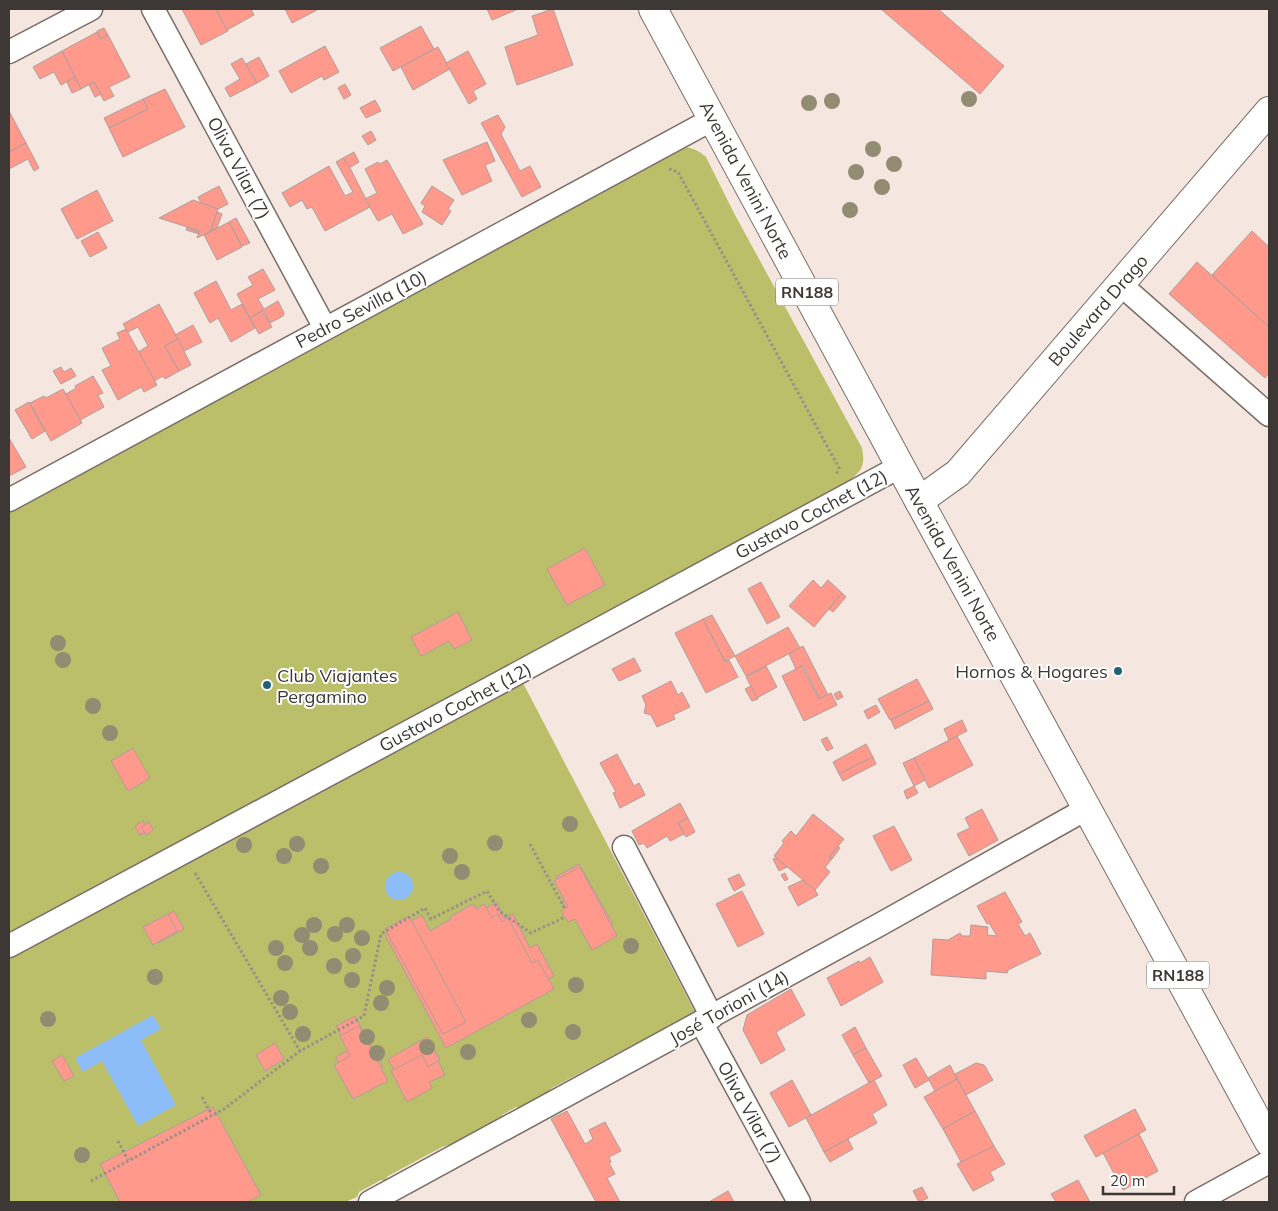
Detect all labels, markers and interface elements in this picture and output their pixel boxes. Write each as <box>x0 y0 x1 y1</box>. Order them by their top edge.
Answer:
street label: Avenida Venini Norte <box>695 97 797 263</box>
street label: Oliva Vilar (7) <box>202 113 276 223</box>
street label: Boulevard Drago <box>1043 249 1153 371</box>
street label: Pedro Sevilla (10) <box>292 265 430 353</box>
road number: RN188 <box>776 278 838 306</box>
street label: Gustavo Cochet (12) <box>731 464 891 564</box>
street label: Avenida Venini Norte <box>900 481 1006 645</box>
street label: Gustavo Cochet (12) <box>375 657 535 757</box>
place label: Hornos & Hogares <box>955 660 1108 683</box>
place label: Club Viajantes Pergamino <box>277 664 398 708</box>
marker: Hornos & Hogares <box>1112 665 1124 677</box>
marker: Club Viajantes Pergamino <box>261 679 273 691</box>
road number: RN188 <box>1147 962 1209 988</box>
street label: José Torioni (14) <box>665 965 793 1049</box>
street label: Oliva Vilar (7) <box>713 1057 787 1167</box>
scale bar <box>1103 1164 1174 1196</box>
text: 20 m <box>1110 1171 1145 1190</box>

